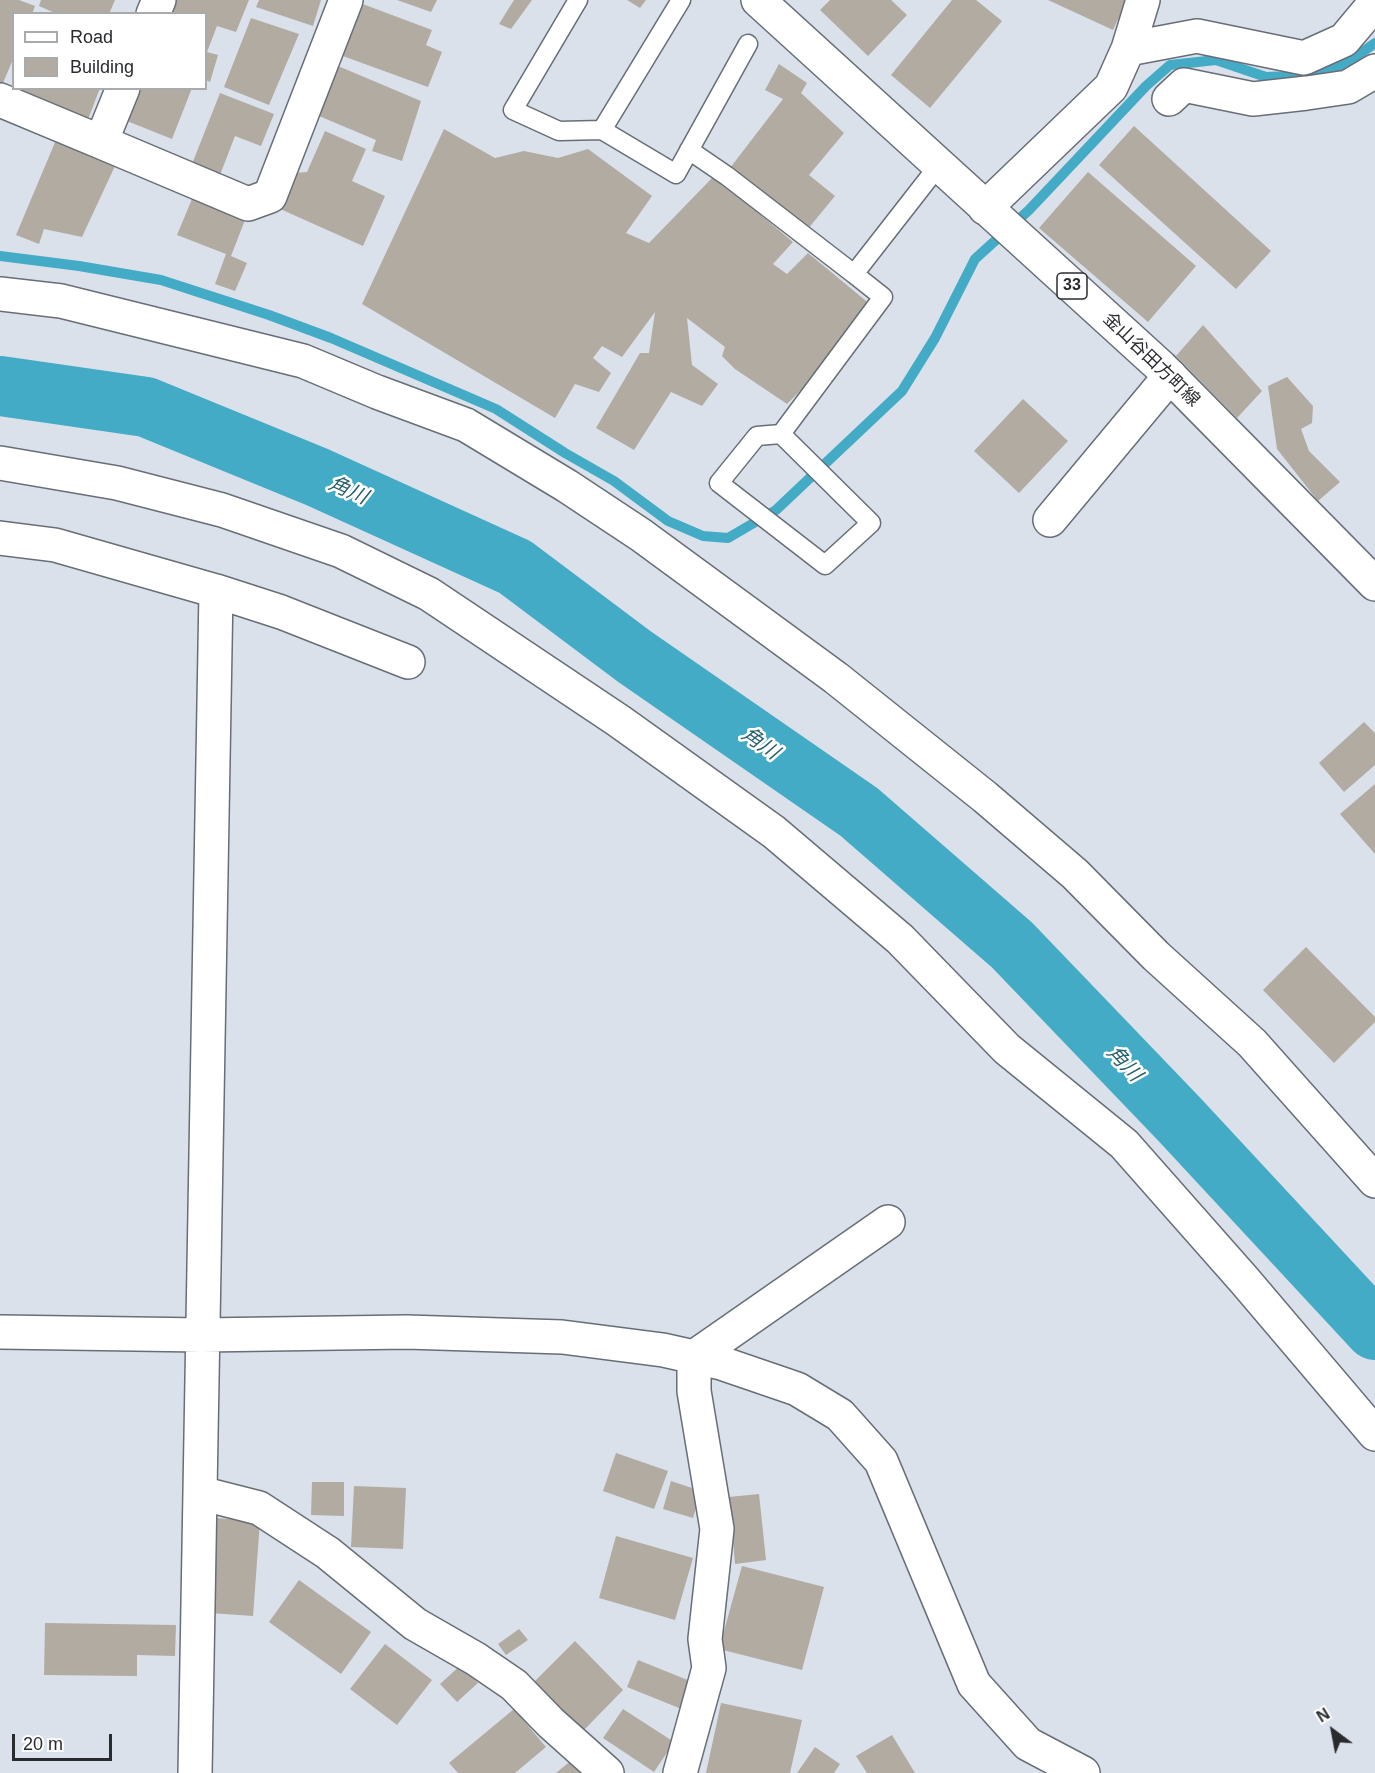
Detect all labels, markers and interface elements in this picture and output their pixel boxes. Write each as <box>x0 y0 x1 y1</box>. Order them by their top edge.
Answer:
legend <box>12 12 207 90</box>
text: Road <box>70 27 113 47</box>
text: Building <box>70 57 134 77</box>
road number: 33 <box>1057 273 1087 299</box>
street label: 金山谷田方町線 <box>1098 308 1204 412</box>
water label: 角川 <box>325 472 371 510</box>
water label: 角川 <box>737 723 783 765</box>
water label: 角川 <box>1102 1041 1146 1087</box>
north arrow <box>1303 1701 1363 1761</box>
text: N <box>1314 1705 1333 1726</box>
scale bar <box>15 1722 116 1760</box>
text: 20 m <box>23 1734 63 1754</box>

